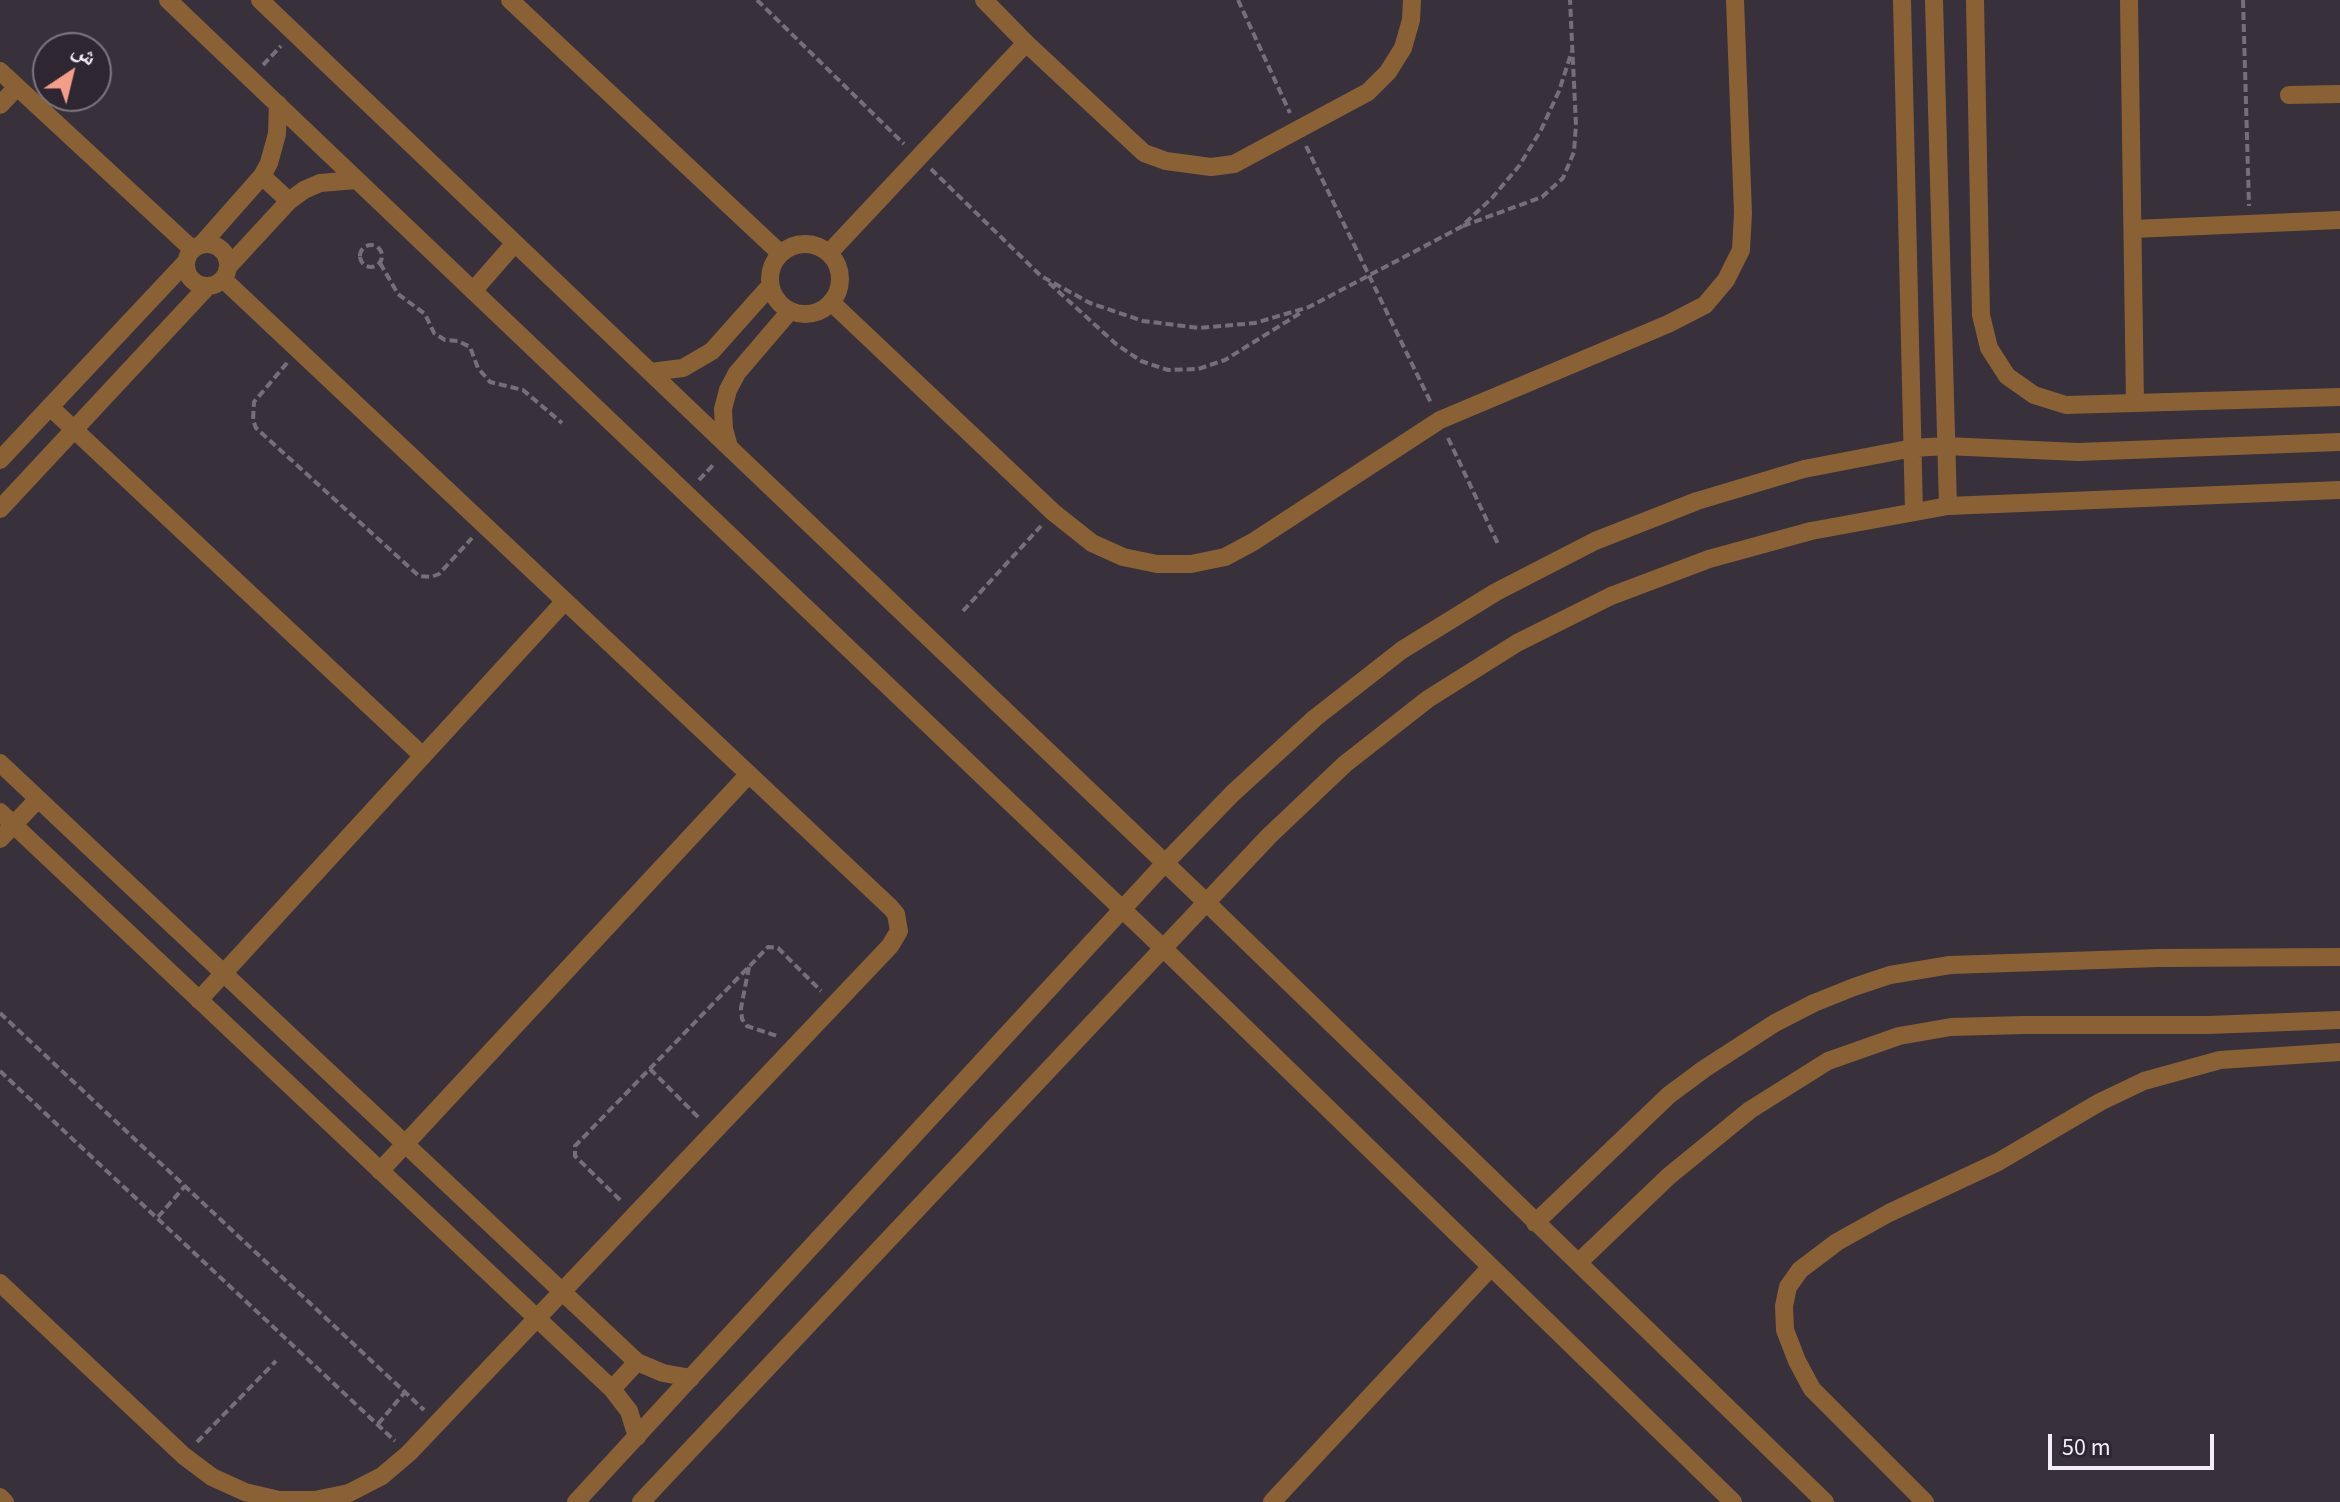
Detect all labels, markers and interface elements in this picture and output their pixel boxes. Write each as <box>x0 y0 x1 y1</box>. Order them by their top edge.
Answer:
north arrow <box>32 32 112 112</box>
text: ش <box>66 34 103 74</box>
scale bar <box>2052 1418 2218 1468</box>
text: 50 m <box>2062 1430 2111 1465</box>

